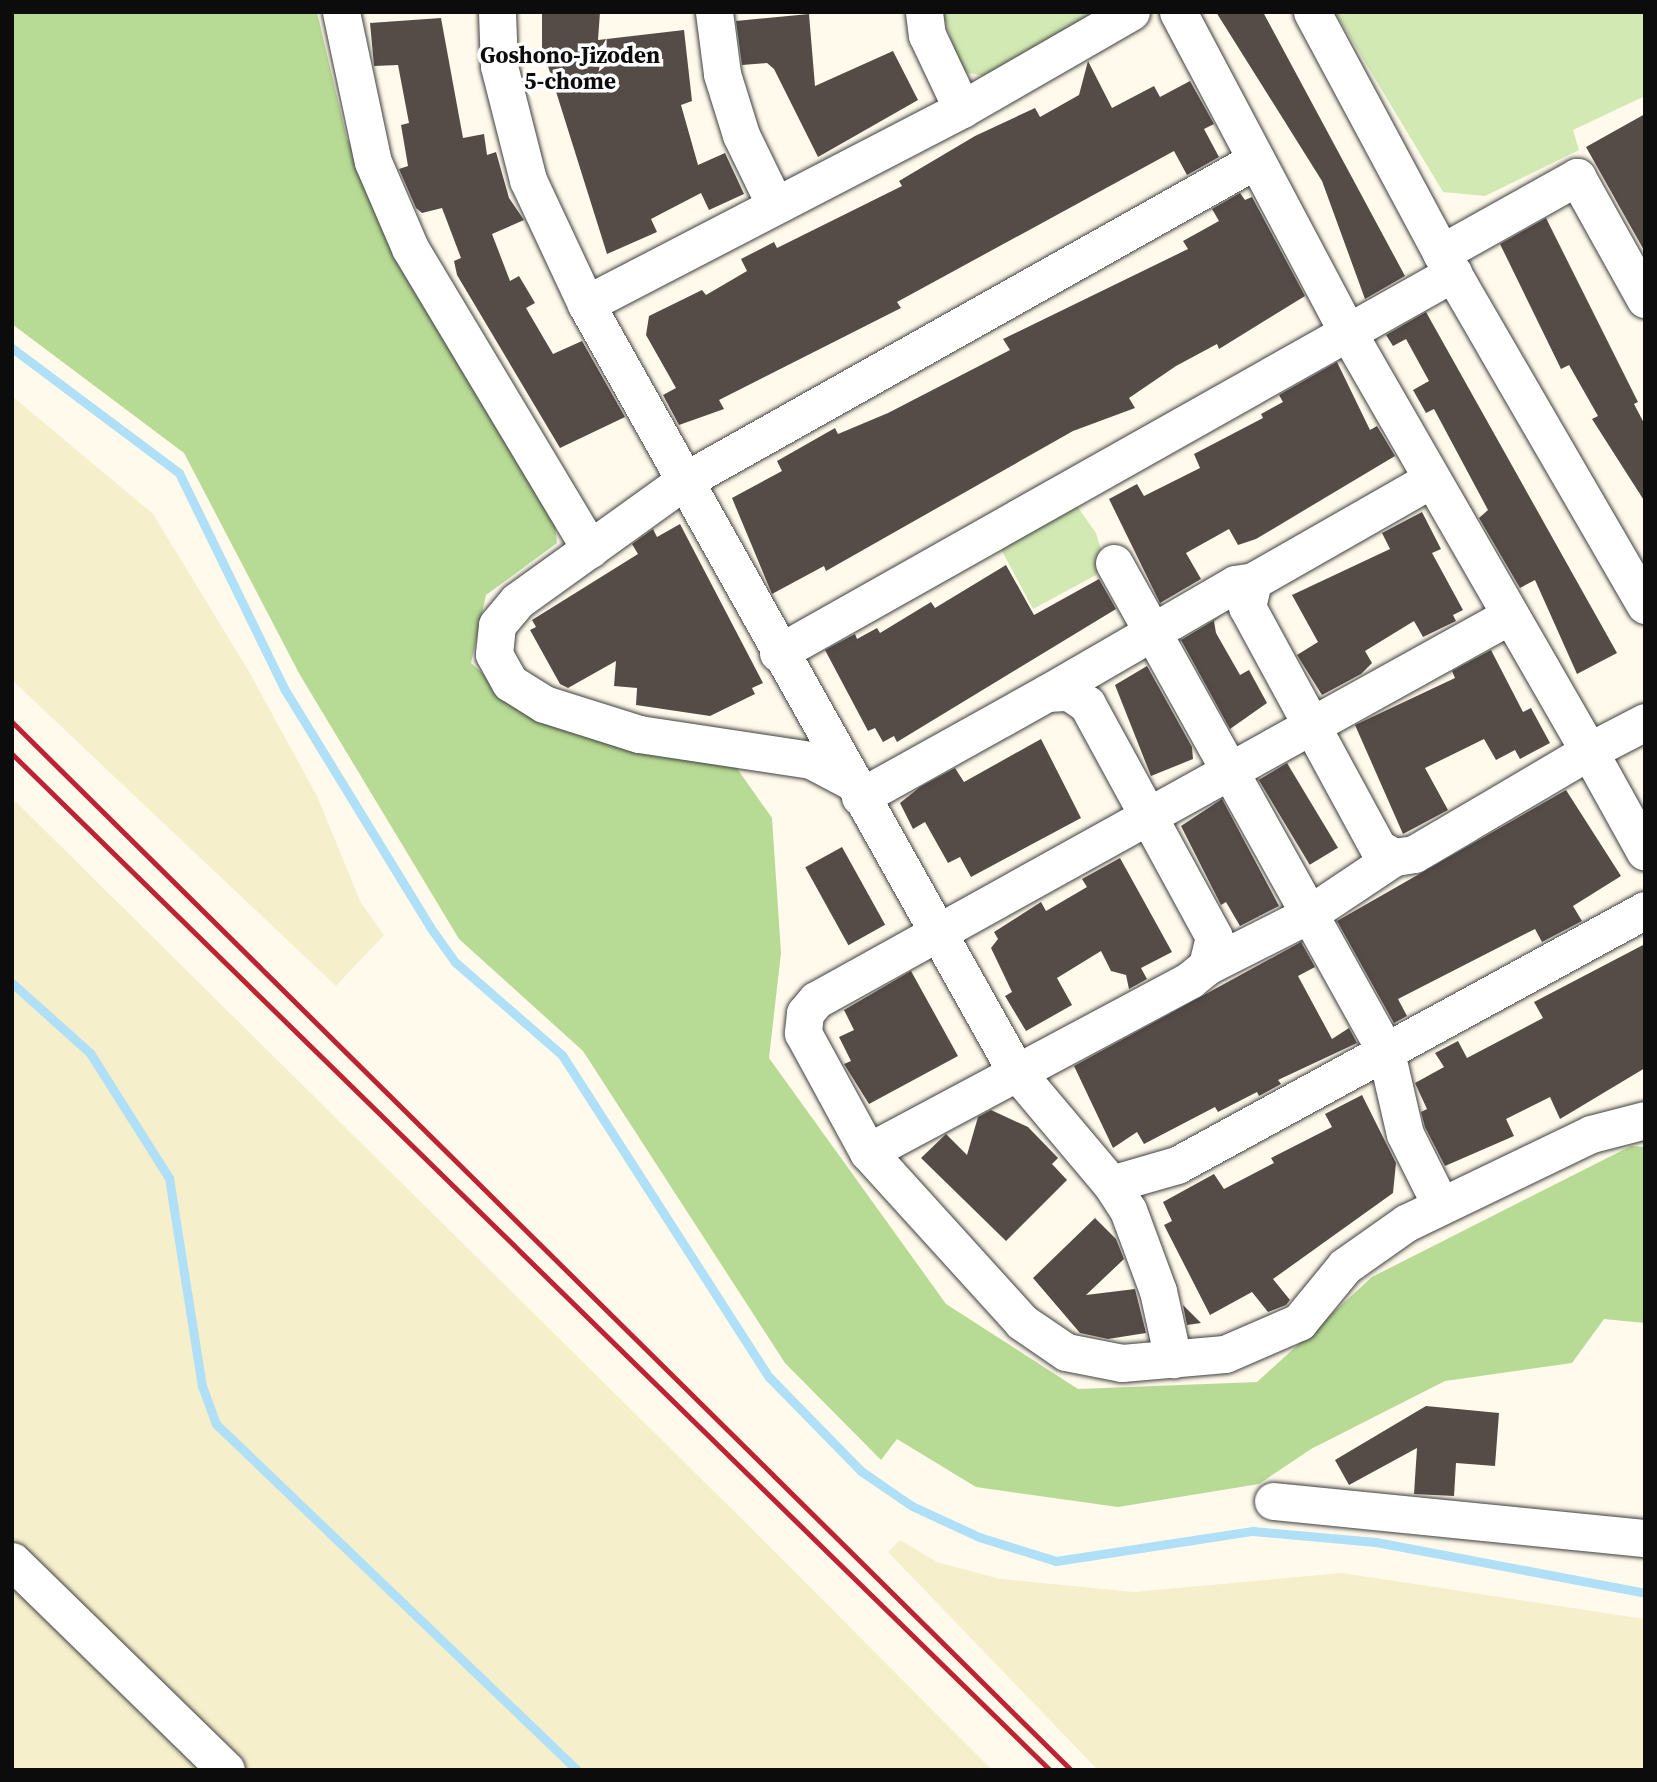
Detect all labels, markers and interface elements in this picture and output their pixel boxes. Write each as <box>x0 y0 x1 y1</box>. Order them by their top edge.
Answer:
district label: Goshono-Jizoden 5-chome <box>480 41 660 95</box>

